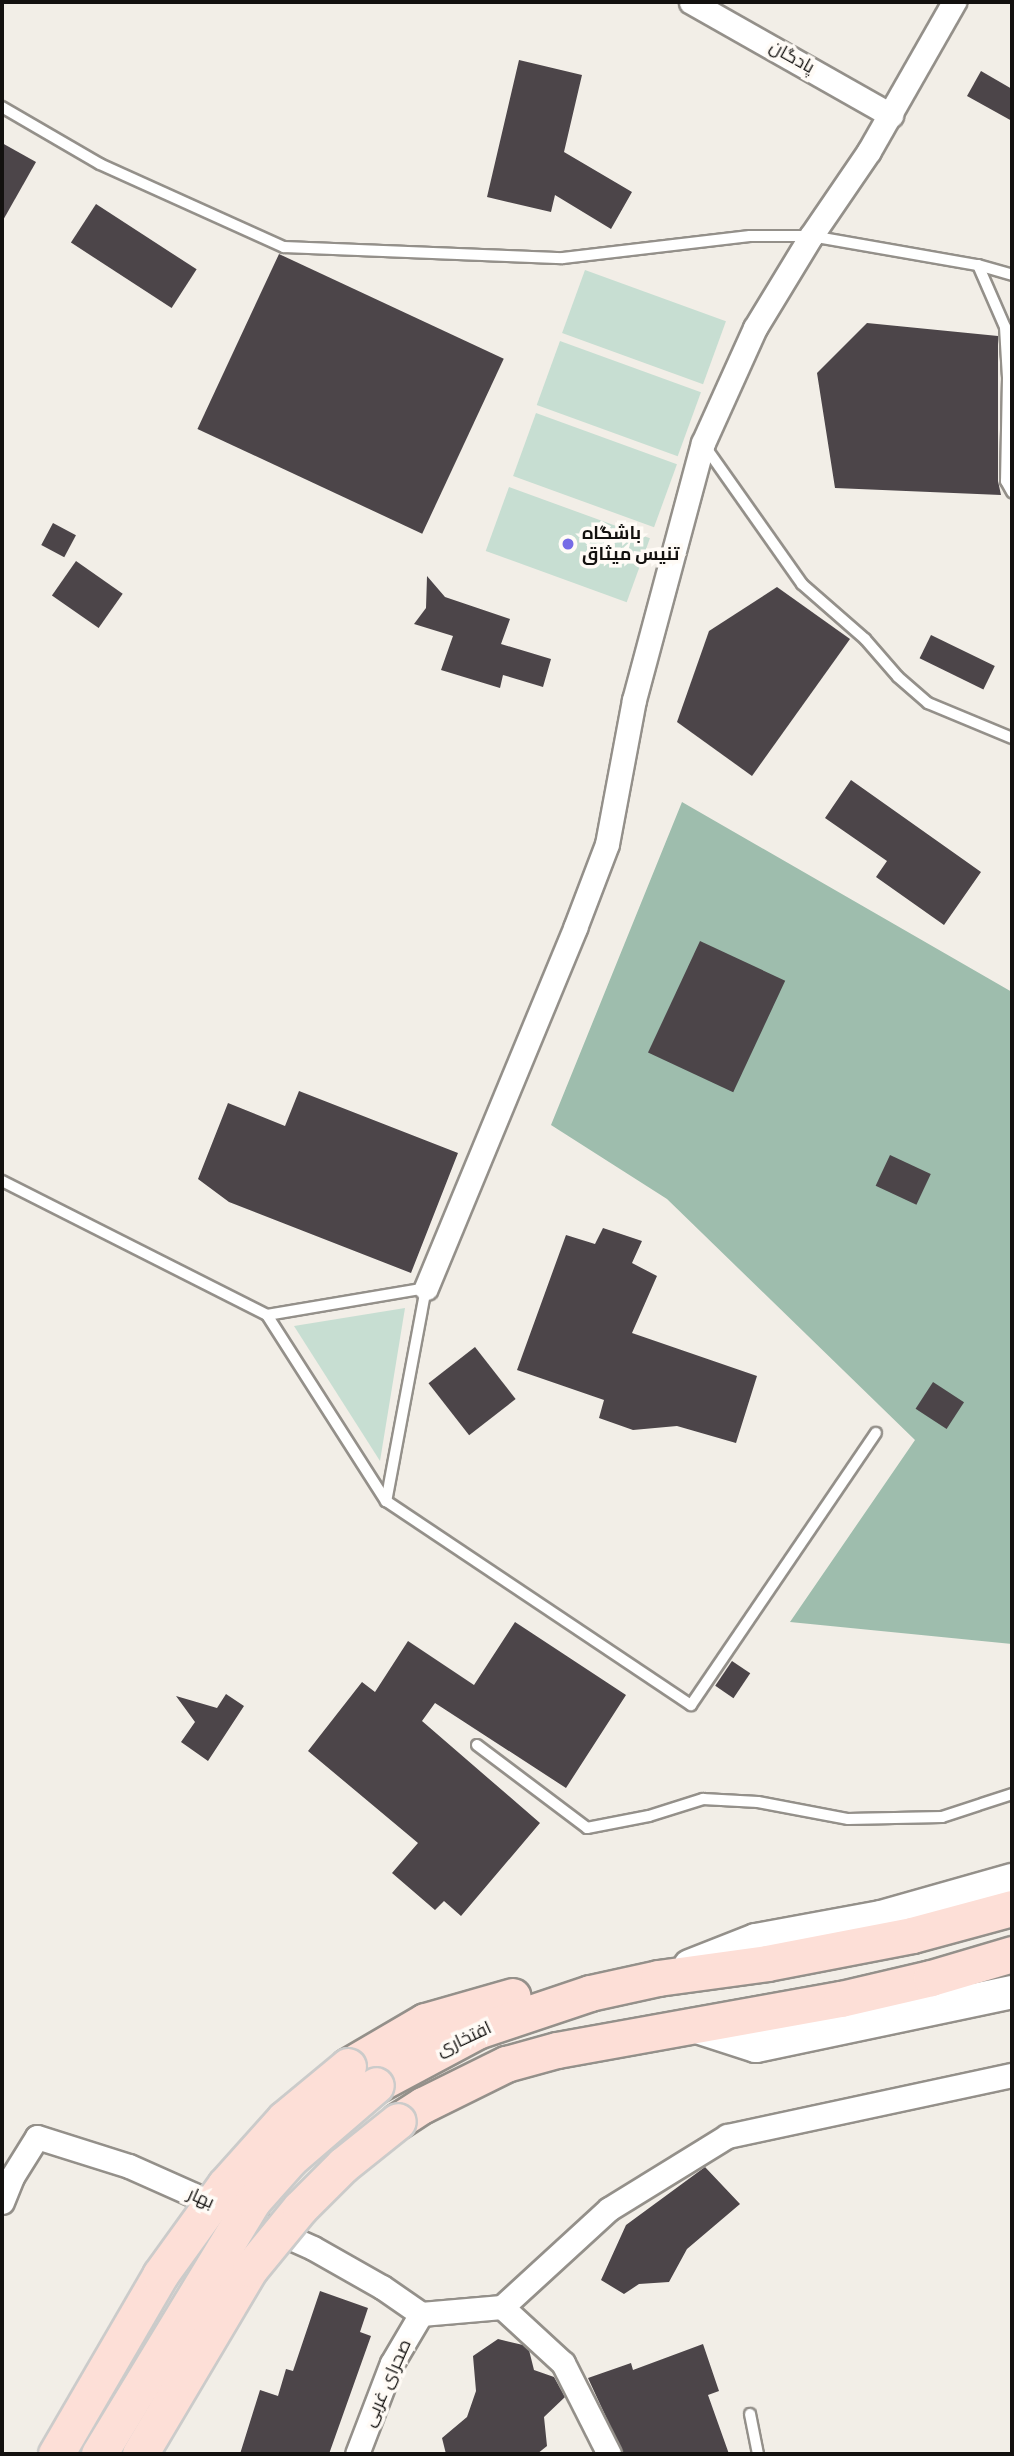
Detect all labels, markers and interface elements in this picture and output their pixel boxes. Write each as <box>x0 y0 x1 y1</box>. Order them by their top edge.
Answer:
street label: پادگان <box>766 36 818 78</box>
place label: باشگاه تنيس ميثاق <box>582 523 679 566</box>
marker: باشگاه تنيس ميثاق <box>560 536 576 552</box>
street label: افتخاری <box>433 2017 495 2061</box>
street label: بهار <box>184 2183 218 2213</box>
street label: صحرای غربی <box>358 2336 416 2430</box>

